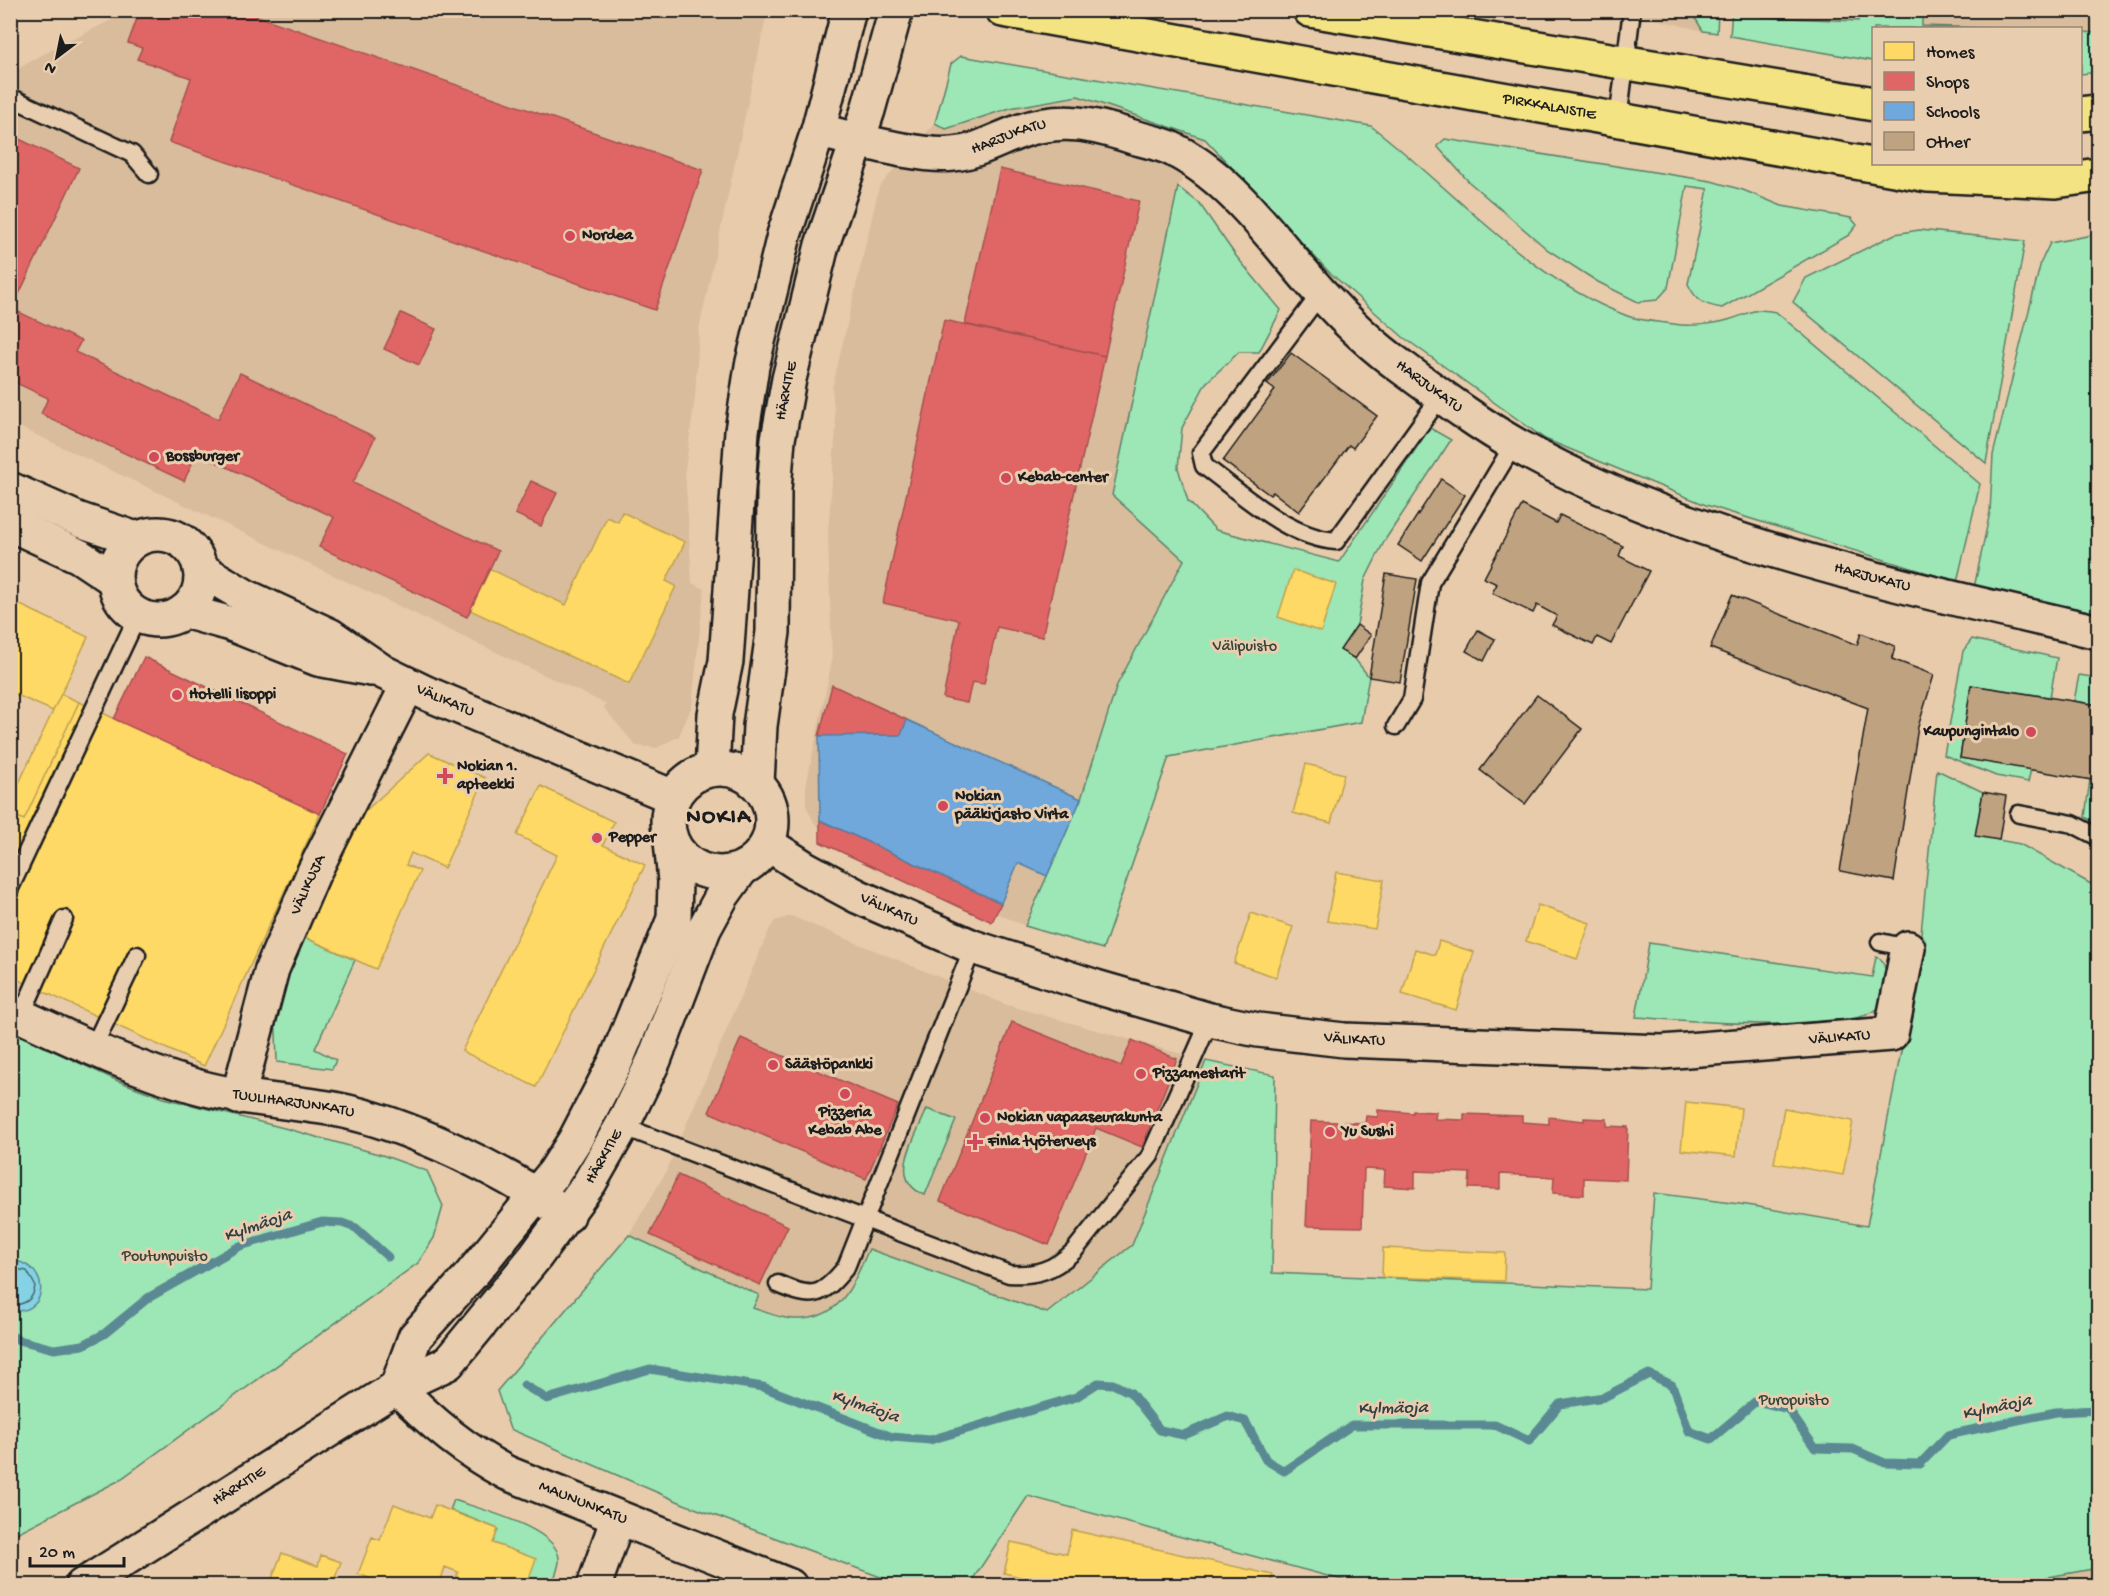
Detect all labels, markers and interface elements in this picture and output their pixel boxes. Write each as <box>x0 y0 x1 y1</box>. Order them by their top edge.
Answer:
north arrow <box>27 27 87 87</box>
legend <box>1872 27 2082 165</box>
text: Homes <box>1926 43 1976 64</box>
text: N <box>41 56 60 78</box>
text: Shops <box>1926 73 1970 94</box>
street label: PIRKKALAISTIE <box>1500 90 1599 125</box>
text: Schools <box>1926 103 1981 124</box>
street label: HARJUKATU <box>969 115 1048 159</box>
text: Other <box>1926 133 1971 154</box>
place label: Nordea <box>582 227 634 246</box>
marker: Nordea <box>563 229 577 243</box>
street label: HARJUKATU <box>1392 356 1466 418</box>
street label: HÄRKITIE <box>772 359 803 422</box>
place label: Bossburger <box>165 448 241 467</box>
marker: Bossburger <box>147 450 161 464</box>
place label: Kebab-center <box>1017 469 1110 488</box>
marker: Kebab-center <box>999 471 1013 485</box>
street label: HARJUKATU <box>1832 559 1913 597</box>
park label: Välipuisto <box>1212 638 1277 657</box>
street label: VÄLIKATU <box>412 680 477 722</box>
place label: Hotelli Iisoppi <box>189 686 277 705</box>
marker: Hotelli Iisoppi <box>170 688 184 702</box>
place label: Kaupungintalo <box>1922 723 2020 742</box>
marker: Kaupungintalo <box>2024 725 2038 739</box>
place label: Nokian 1. apteekki <box>456 758 518 795</box>
marker: Nokian 1. apteekki <box>438 769 452 783</box>
place label: Nokian pääkirjasto Virta <box>954 788 1070 825</box>
marker: Nokian pääkirjasto Virta <box>936 799 950 813</box>
district label: NOKIA <box>686 805 752 831</box>
place label: Pepper <box>608 829 658 848</box>
marker: Pepper <box>590 831 604 845</box>
street label: VÄLIKUJA <box>286 850 331 919</box>
street label: VÄLIKATU <box>856 889 921 931</box>
street label: VÄLIKATU <box>1807 1026 1871 1050</box>
street label: VÄLIKATU <box>1322 1028 1386 1051</box>
place label: Säästöpankki <box>785 1056 874 1075</box>
marker: Säästöpankki <box>766 1058 780 1072</box>
place label: Pizzamestarit <box>1152 1065 1246 1084</box>
marker: Pizzamestarit <box>1134 1067 1148 1081</box>
street label: TUULIHARJUNKATU <box>230 1085 356 1123</box>
marker: Pizzeria Kebab Abe <box>838 1087 852 1101</box>
place label: Pizzeria Kebab Abe <box>808 1104 882 1141</box>
place label: Nokian vapaaseurakunta <box>997 1109 1163 1128</box>
marker: Nokian vapaaseurakunta <box>978 1111 992 1125</box>
place label: Yu Sushi <box>1340 1123 1394 1142</box>
street label: HÄRKITIE <box>581 1125 628 1187</box>
marker: Yu Sushi <box>1323 1125 1337 1139</box>
marker: Finla työterveys <box>966 1133 984 1151</box>
place label: Finla työterveys <box>987 1133 1097 1152</box>
water label: Kylmäoja <box>221 1204 295 1247</box>
park label: Poutunpuisto <box>121 1248 208 1267</box>
water label: Kylmäoja <box>828 1386 902 1429</box>
water label: Kylmäoja <box>1961 1390 2034 1426</box>
park label: Puropuisto <box>1758 1392 1829 1411</box>
water label: Kylmäoja <box>1358 1398 1429 1420</box>
street label: HÄRKITIE <box>209 1462 270 1511</box>
street label: MAUNUNKATU <box>536 1477 630 1529</box>
scale bar <box>30 1530 124 1568</box>
text: 20 m <box>39 1543 75 1564</box>

